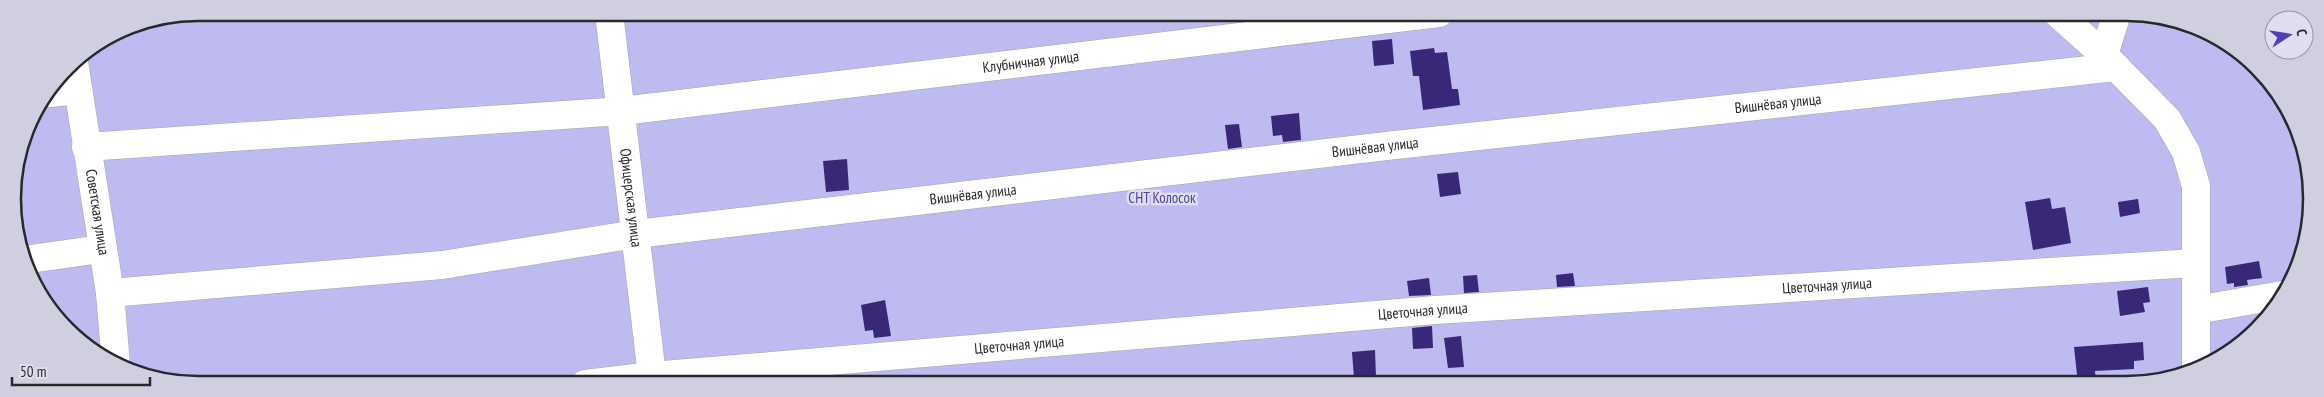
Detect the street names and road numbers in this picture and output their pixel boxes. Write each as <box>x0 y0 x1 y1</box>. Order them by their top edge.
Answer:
street label: Клубничная улица <box>982 46 1080 77</box>
street label: Вишнёвая улица <box>1734 89 1822 117</box>
street label: Вишнёвая улица <box>1331 133 1420 161</box>
street label: Офицерская улица <box>616 147 647 248</box>
street label: Советская улица <box>82 168 114 256</box>
street label: Вишнёвая улица <box>929 179 1017 208</box>
street label: Цветочная улица <box>1782 273 1872 297</box>
street label: Цветочная улица <box>1377 298 1468 324</box>
street label: Цветочная улица <box>974 331 1065 358</box>

